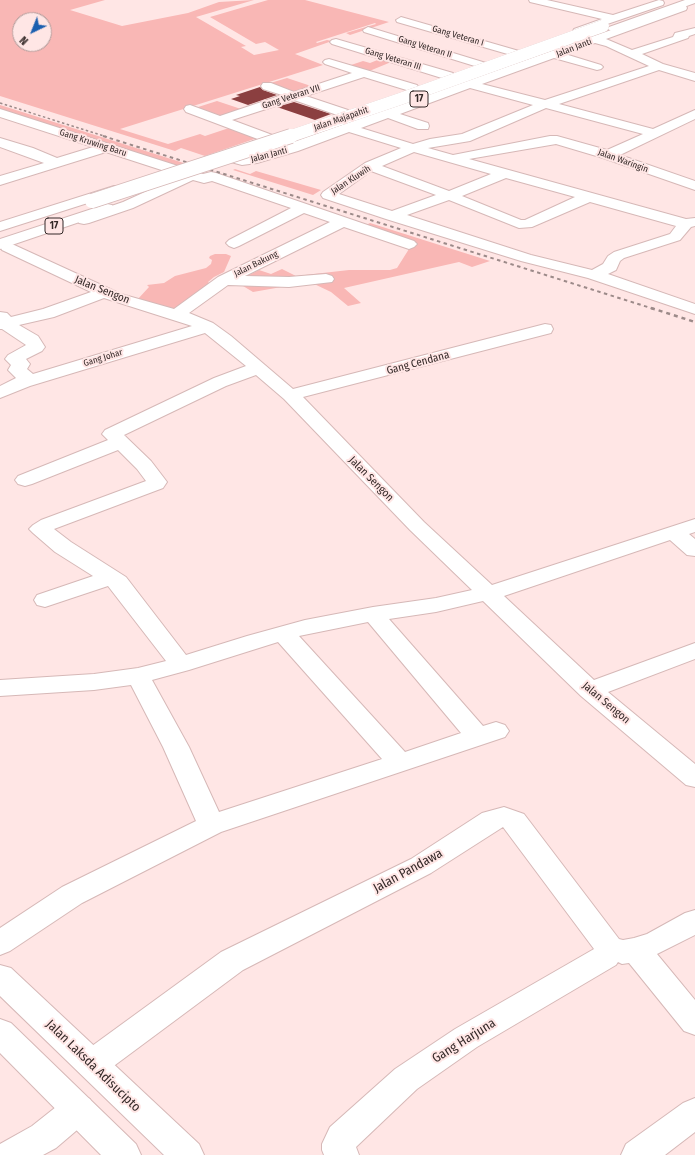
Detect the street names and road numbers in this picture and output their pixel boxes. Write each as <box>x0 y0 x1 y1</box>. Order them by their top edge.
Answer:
street label: Gang Veteran I <box>431 23 485 49</box>
street label: Gang Veteran II <box>397 34 453 60</box>
street label: Jalan Janti <box>555 36 593 60</box>
street label: Gang Veteran III <box>364 45 422 73</box>
street label: Gang Veteran VII <box>261 83 321 111</box>
road number: 17 <box>410 91 428 107</box>
street label: Jalan Majapahit <box>312 105 370 133</box>
street label: Gang Kruwing Baru <box>58 127 128 159</box>
street label: Jalan Janti <box>250 145 288 165</box>
street label: Jalan Waringin <box>596 147 650 175</box>
street label: Jalan Kluwih <box>329 163 373 197</box>
road number: 17 <box>45 218 63 234</box>
street label: Jalan Bakung <box>232 249 280 279</box>
street label: Jalan Sengon <box>73 273 131 307</box>
street label: Gang Johar <box>82 347 124 369</box>
street label: Gang Cendana <box>385 348 451 378</box>
street label: Jalan Sengon <box>346 454 396 504</box>
street label: Jalan Sengon <box>579 679 633 727</box>
street label: Jalan Pandawa <box>371 846 445 896</box>
street label: Gang Harjuna <box>429 1015 499 1067</box>
street label: Jalan Laksda Adisucipto <box>42 1017 144 1115</box>

